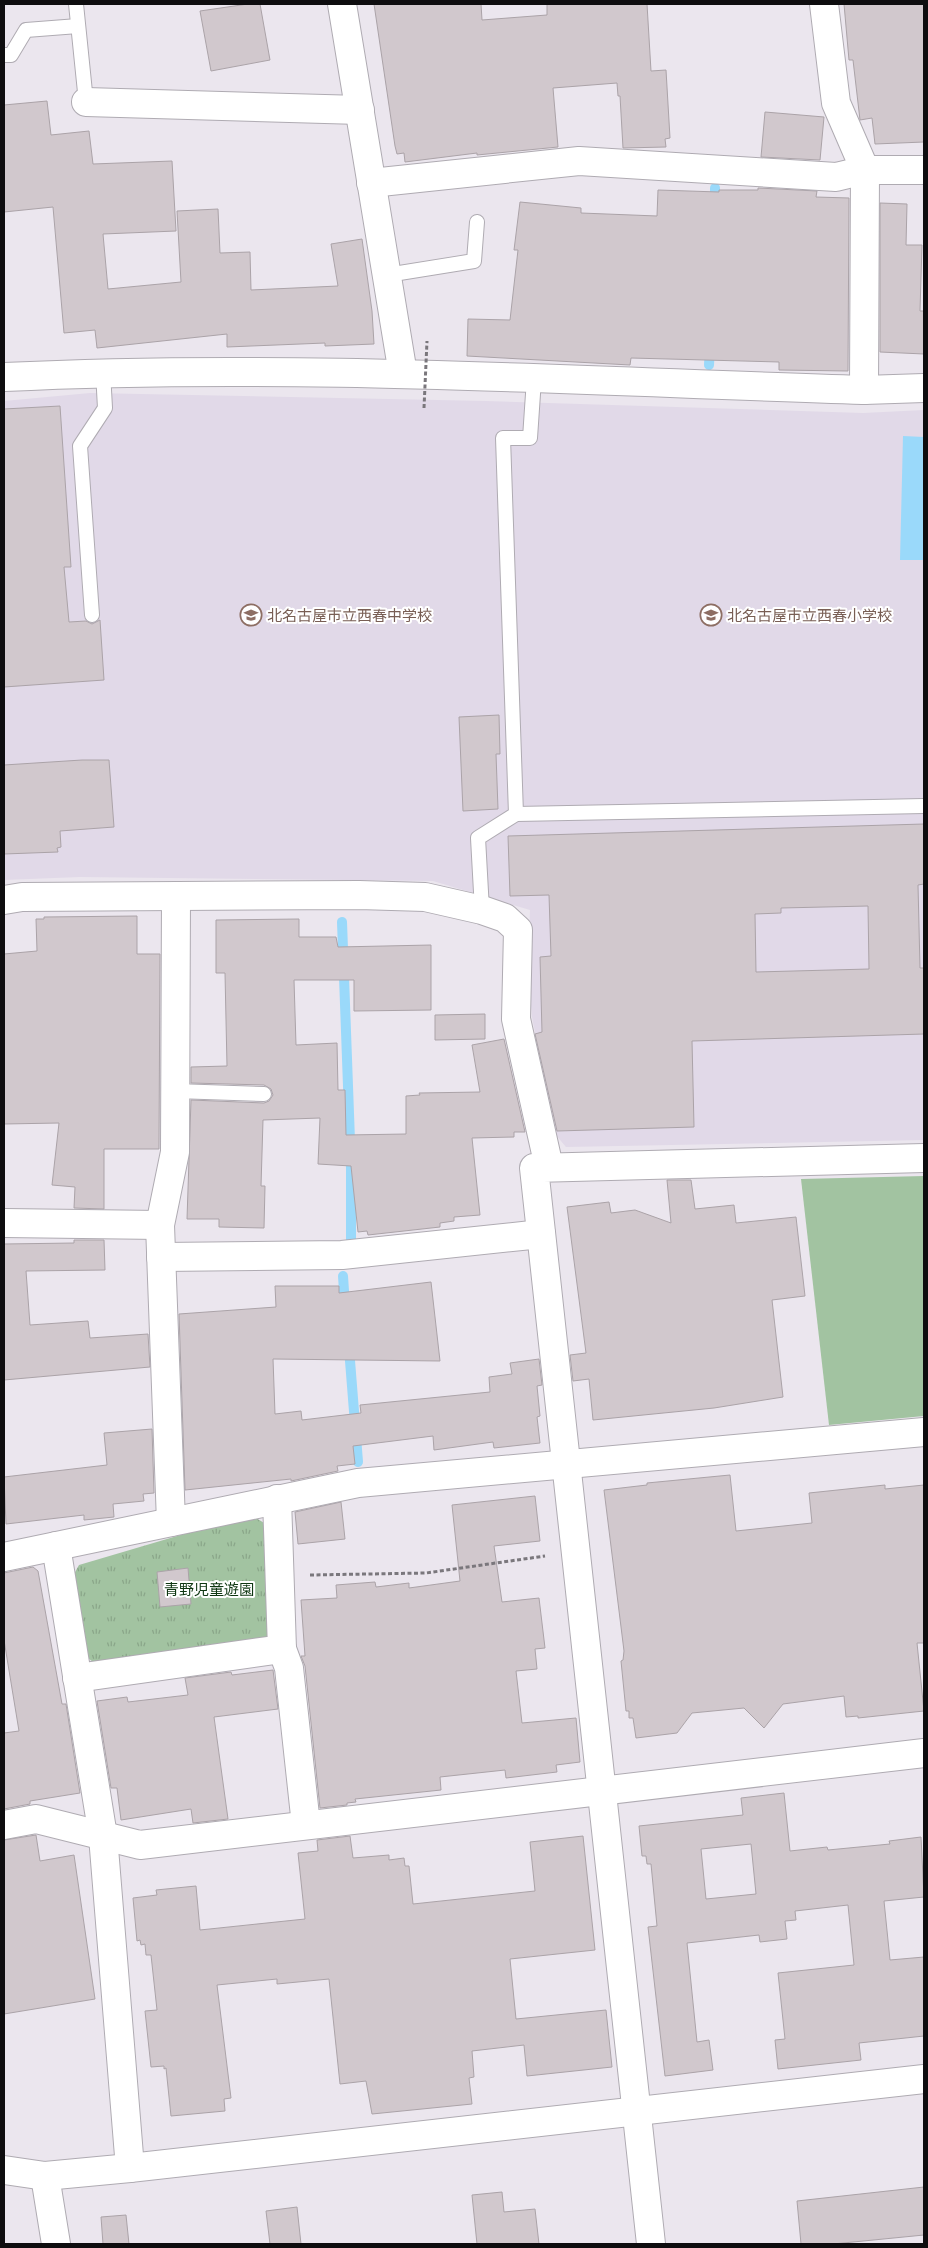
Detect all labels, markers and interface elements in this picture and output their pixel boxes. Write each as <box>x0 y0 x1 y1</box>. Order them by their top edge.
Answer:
school or university icon: 北名古屋市立西春中学校 <box>239 603 263 627</box>
school or university icon: 北名古屋市立西春小学校 <box>699 603 723 627</box>
place label: 北名古屋市立西春中学校 <box>267 607 432 624</box>
place label: 北名古屋市立西春小学校 <box>727 607 892 624</box>
park label: 青野児童遊園 <box>164 1581 254 1598</box>

